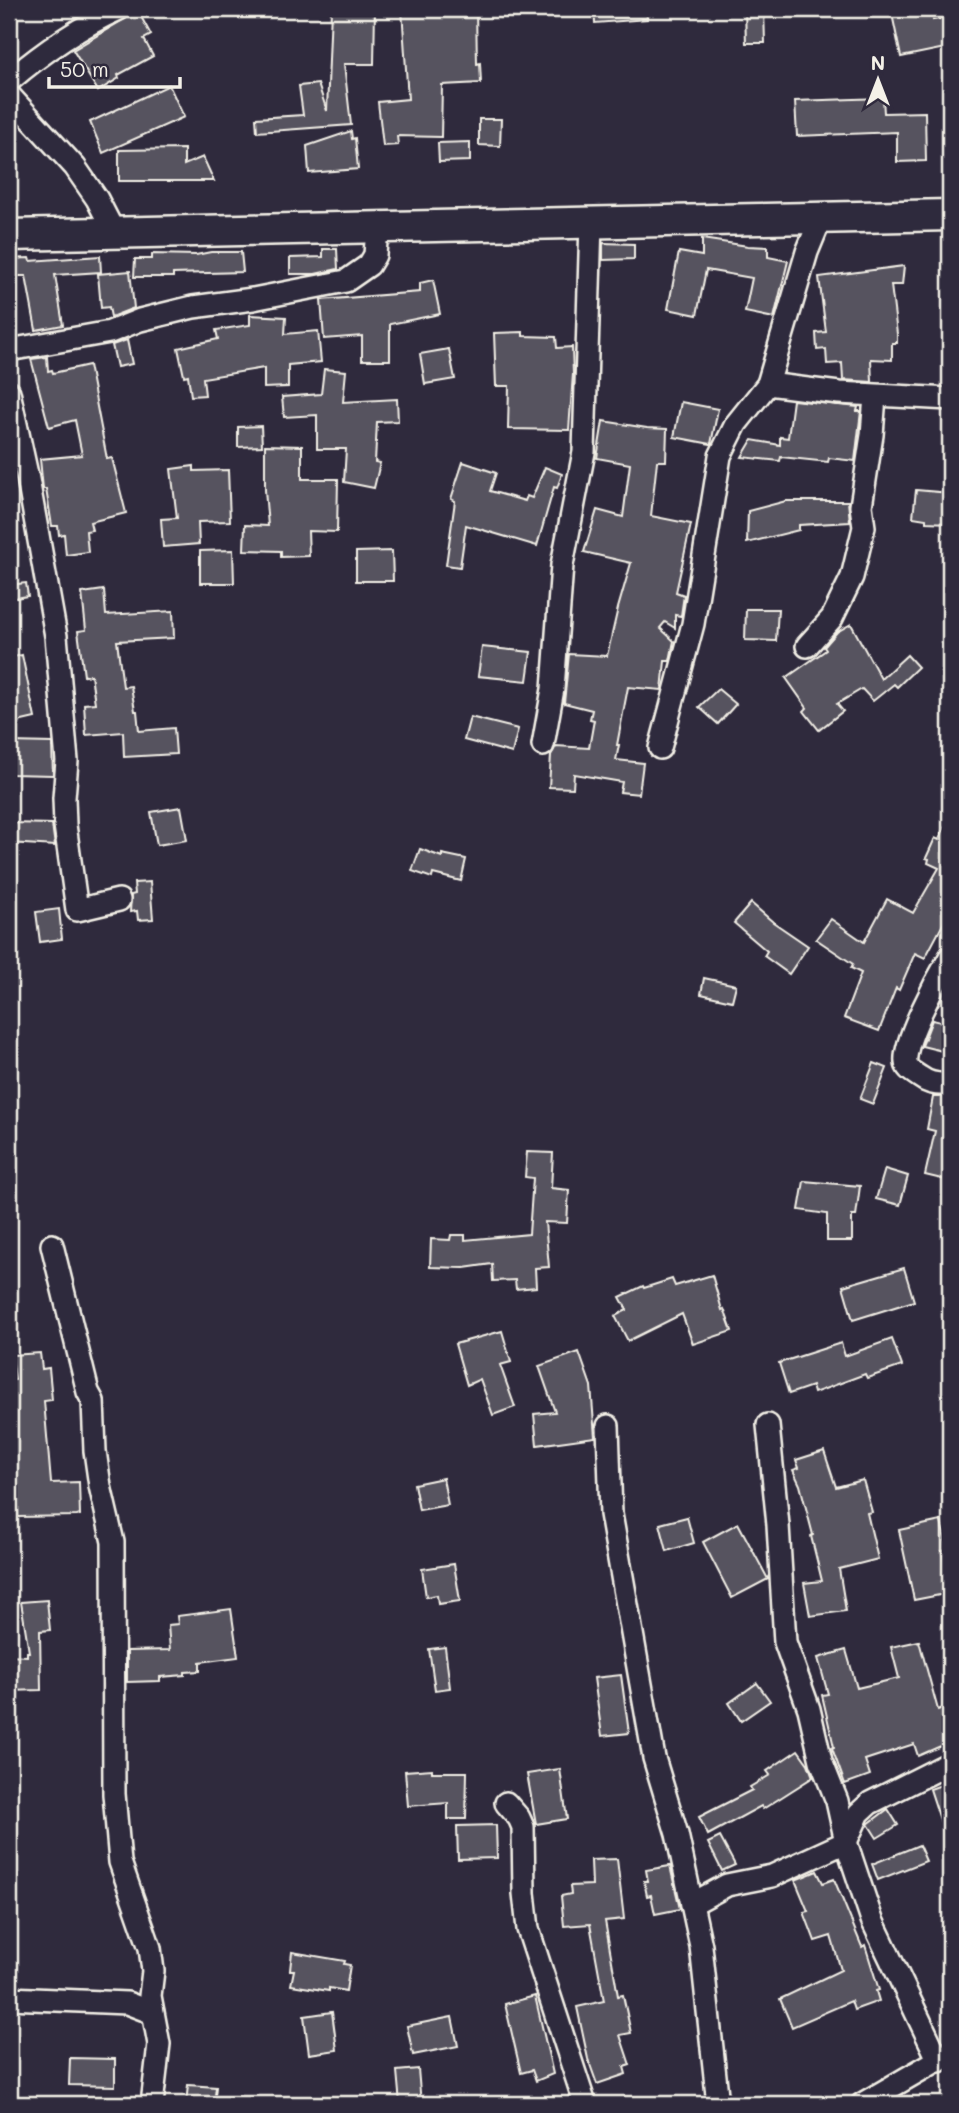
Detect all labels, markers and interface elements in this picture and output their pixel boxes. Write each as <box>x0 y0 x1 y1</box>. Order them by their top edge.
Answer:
scale bar <box>49 46 180 90</box>
north arrow <box>844 46 914 116</box>
text: N <box>871 50 885 75</box>
text: 50 m <box>60 55 109 82</box>

